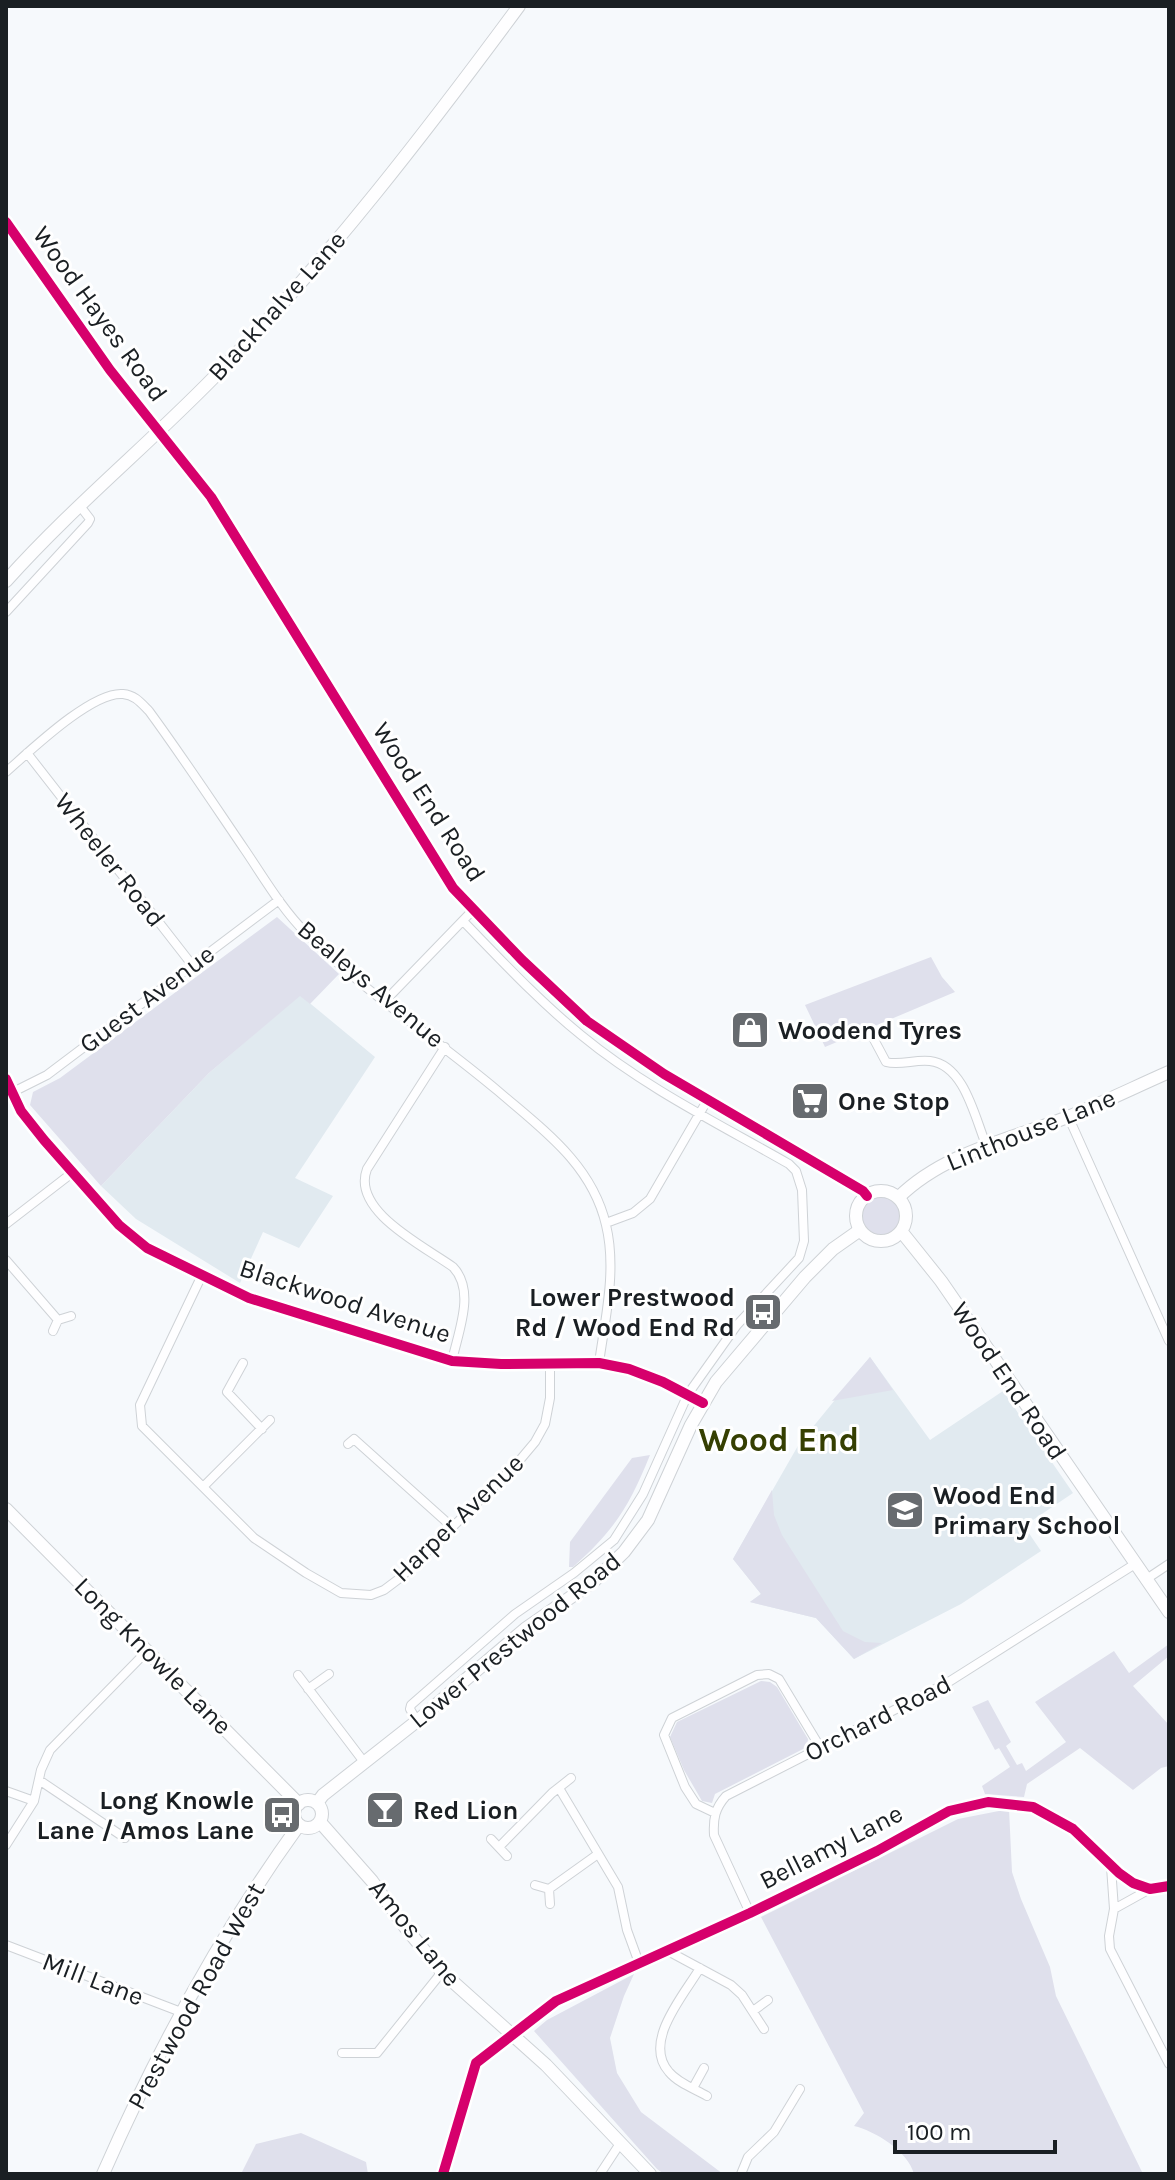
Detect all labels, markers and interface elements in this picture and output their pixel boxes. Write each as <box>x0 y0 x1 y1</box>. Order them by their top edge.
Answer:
street label: Wood Hayes Road <box>26 220 174 408</box>
street label: Blackhalve Lane <box>202 225 352 387</box>
street label: Wood End Road <box>366 716 492 888</box>
street label: Wheeler Road <box>48 787 172 933</box>
street label: Bealeys Avenue <box>291 914 451 1054</box>
street label: Guest Avenue <box>73 938 221 1060</box>
shop icon: Woodend Tyres <box>729 1009 771 1051</box>
place label: Woodend Tyres <box>778 1015 962 1046</box>
supermarket icon: One Stop <box>789 1080 831 1122</box>
street label: Linthouse Lane <box>942 1082 1120 1178</box>
place label: One Stop <box>838 1086 950 1117</box>
street label: Blackwood Avenue <box>235 1252 455 1350</box>
place label: Lower Prestwood Rd / Wood End Rd <box>515 1282 735 1343</box>
bus stop icon: Lower Prestwood Rd / Wood End Rd <box>742 1291 784 1333</box>
street label: Wood End Road <box>945 1296 1073 1466</box>
district label: Wood End <box>699 1420 859 1460</box>
street label: Harper Avenue <box>386 1448 530 1588</box>
place label: Wood End Primary School <box>933 1480 1120 1541</box>
school or university icon: Wood End Primary School <box>884 1489 926 1531</box>
street label: Lower Prestwood Road <box>403 1545 627 1735</box>
street label: Long Knowle Lane <box>68 1571 238 1741</box>
street label: Orchard Road <box>799 1668 957 1768</box>
place label: Long Knowle Lane / Amos Lane <box>37 1785 254 1846</box>
bar icon: Red Lion <box>364 1789 406 1831</box>
bus stop icon: Long Knowle Lane / Amos Lane <box>261 1794 303 1836</box>
place label: Red Lion <box>413 1795 518 1826</box>
street label: Bellamy Lane <box>754 1798 908 1896</box>
street label: Amos Lane <box>362 1873 468 1993</box>
street label: Prestwood Road West <box>121 1877 271 2115</box>
street label: Mill Lane <box>38 1946 148 2012</box>
scale bar <box>895 2104 1055 2154</box>
text: 100 m <box>907 2118 972 2146</box>

